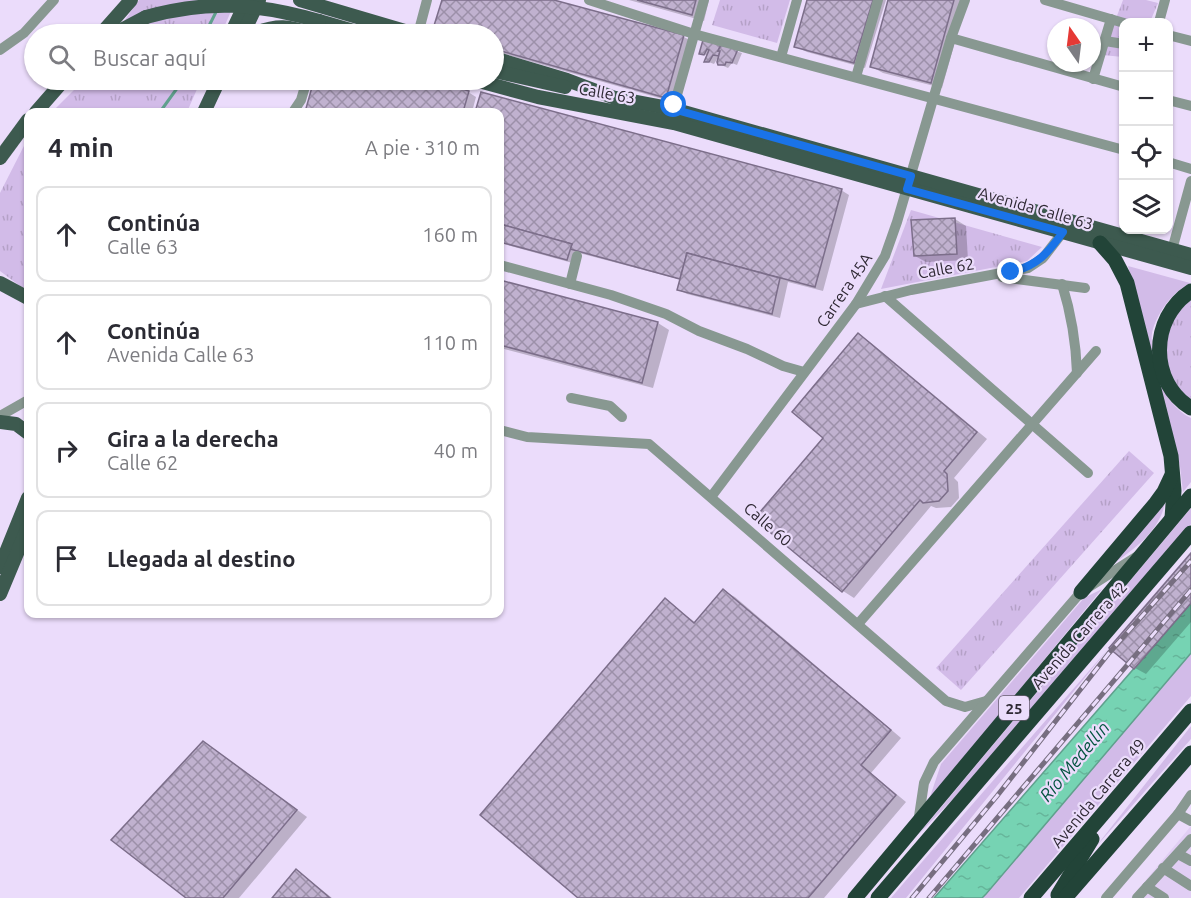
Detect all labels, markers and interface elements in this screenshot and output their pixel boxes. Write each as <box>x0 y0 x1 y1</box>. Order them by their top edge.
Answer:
north arrow <box>1047 18 1101 72</box>
map controls <box>1119 18 1173 234</box>
button: + <box>1119 18 1173 72</box>
search box <box>24 24 504 90</box>
icon: search <box>45 41 78 74</box>
text: Buscar aquí <box>93 45 206 70</box>
button: − <box>1119 72 1173 126</box>
street label: Calle 63 <box>577 79 637 107</box>
route start <box>660 91 686 117</box>
button: locate <box>1119 126 1173 180</box>
text: 4 min <box>48 133 114 162</box>
text: A pie · 310 m <box>365 136 480 159</box>
button: layers <box>1119 180 1173 234</box>
street label: Avenida Calle 63 <box>977 183 1095 233</box>
text: Continúa <box>107 210 200 235</box>
icon: ahead <box>50 218 83 251</box>
text: 160 m <box>422 223 478 246</box>
text: Calle 63 <box>107 235 178 258</box>
street label: Carrera 45A <box>813 249 876 330</box>
street label: Calle 62 <box>916 254 976 282</box>
route end <box>997 258 1023 284</box>
text: Continúa <box>107 318 200 343</box>
icon: ahead <box>50 326 83 359</box>
text: 110 m <box>422 331 478 354</box>
text: Avenida Calle 63 <box>107 343 255 366</box>
text: Gira a la derecha <box>107 426 279 451</box>
icon: right <box>50 434 83 467</box>
text: 40 m <box>434 439 478 462</box>
text: Calle 62 <box>107 451 178 474</box>
street label: Calle 60 <box>741 499 795 549</box>
icon: arrive <box>50 542 83 575</box>
text: Llegada al destino <box>107 546 295 571</box>
street label: Avenida Carrera 42 <box>1028 578 1130 692</box>
road number: 25 <box>999 696 1029 720</box>
water label: Río Medellín <box>1035 717 1113 805</box>
street label: Avenida Carrera 49 <box>1047 735 1149 851</box>

